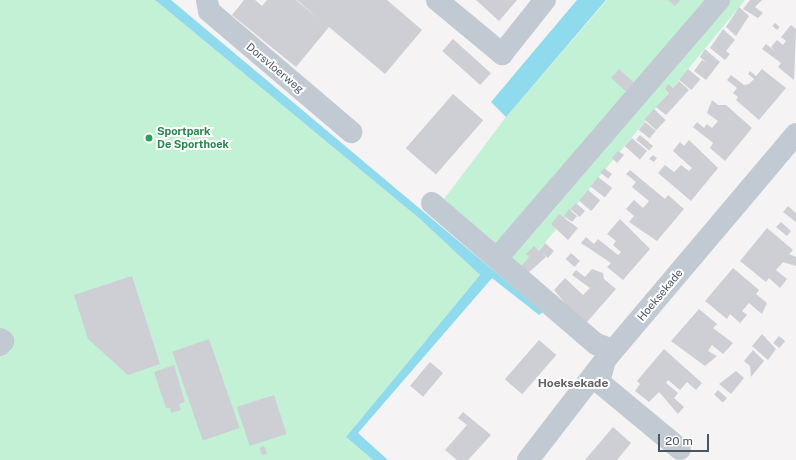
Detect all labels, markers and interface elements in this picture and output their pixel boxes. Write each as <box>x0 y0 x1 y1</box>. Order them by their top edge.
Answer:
street label: Dorsvloerweg <box>244 40 306 96</box>
place label: Sportpark De Sporthoek <box>157 125 229 151</box>
marker: Sportpark De Sporthoek <box>144 133 154 143</box>
street label: Hoeksekade <box>635 266 685 324</box>
district label: Hoeksekade <box>538 377 608 391</box>
scale bar <box>660 426 711 452</box>
text: 20 m <box>665 434 693 448</box>

